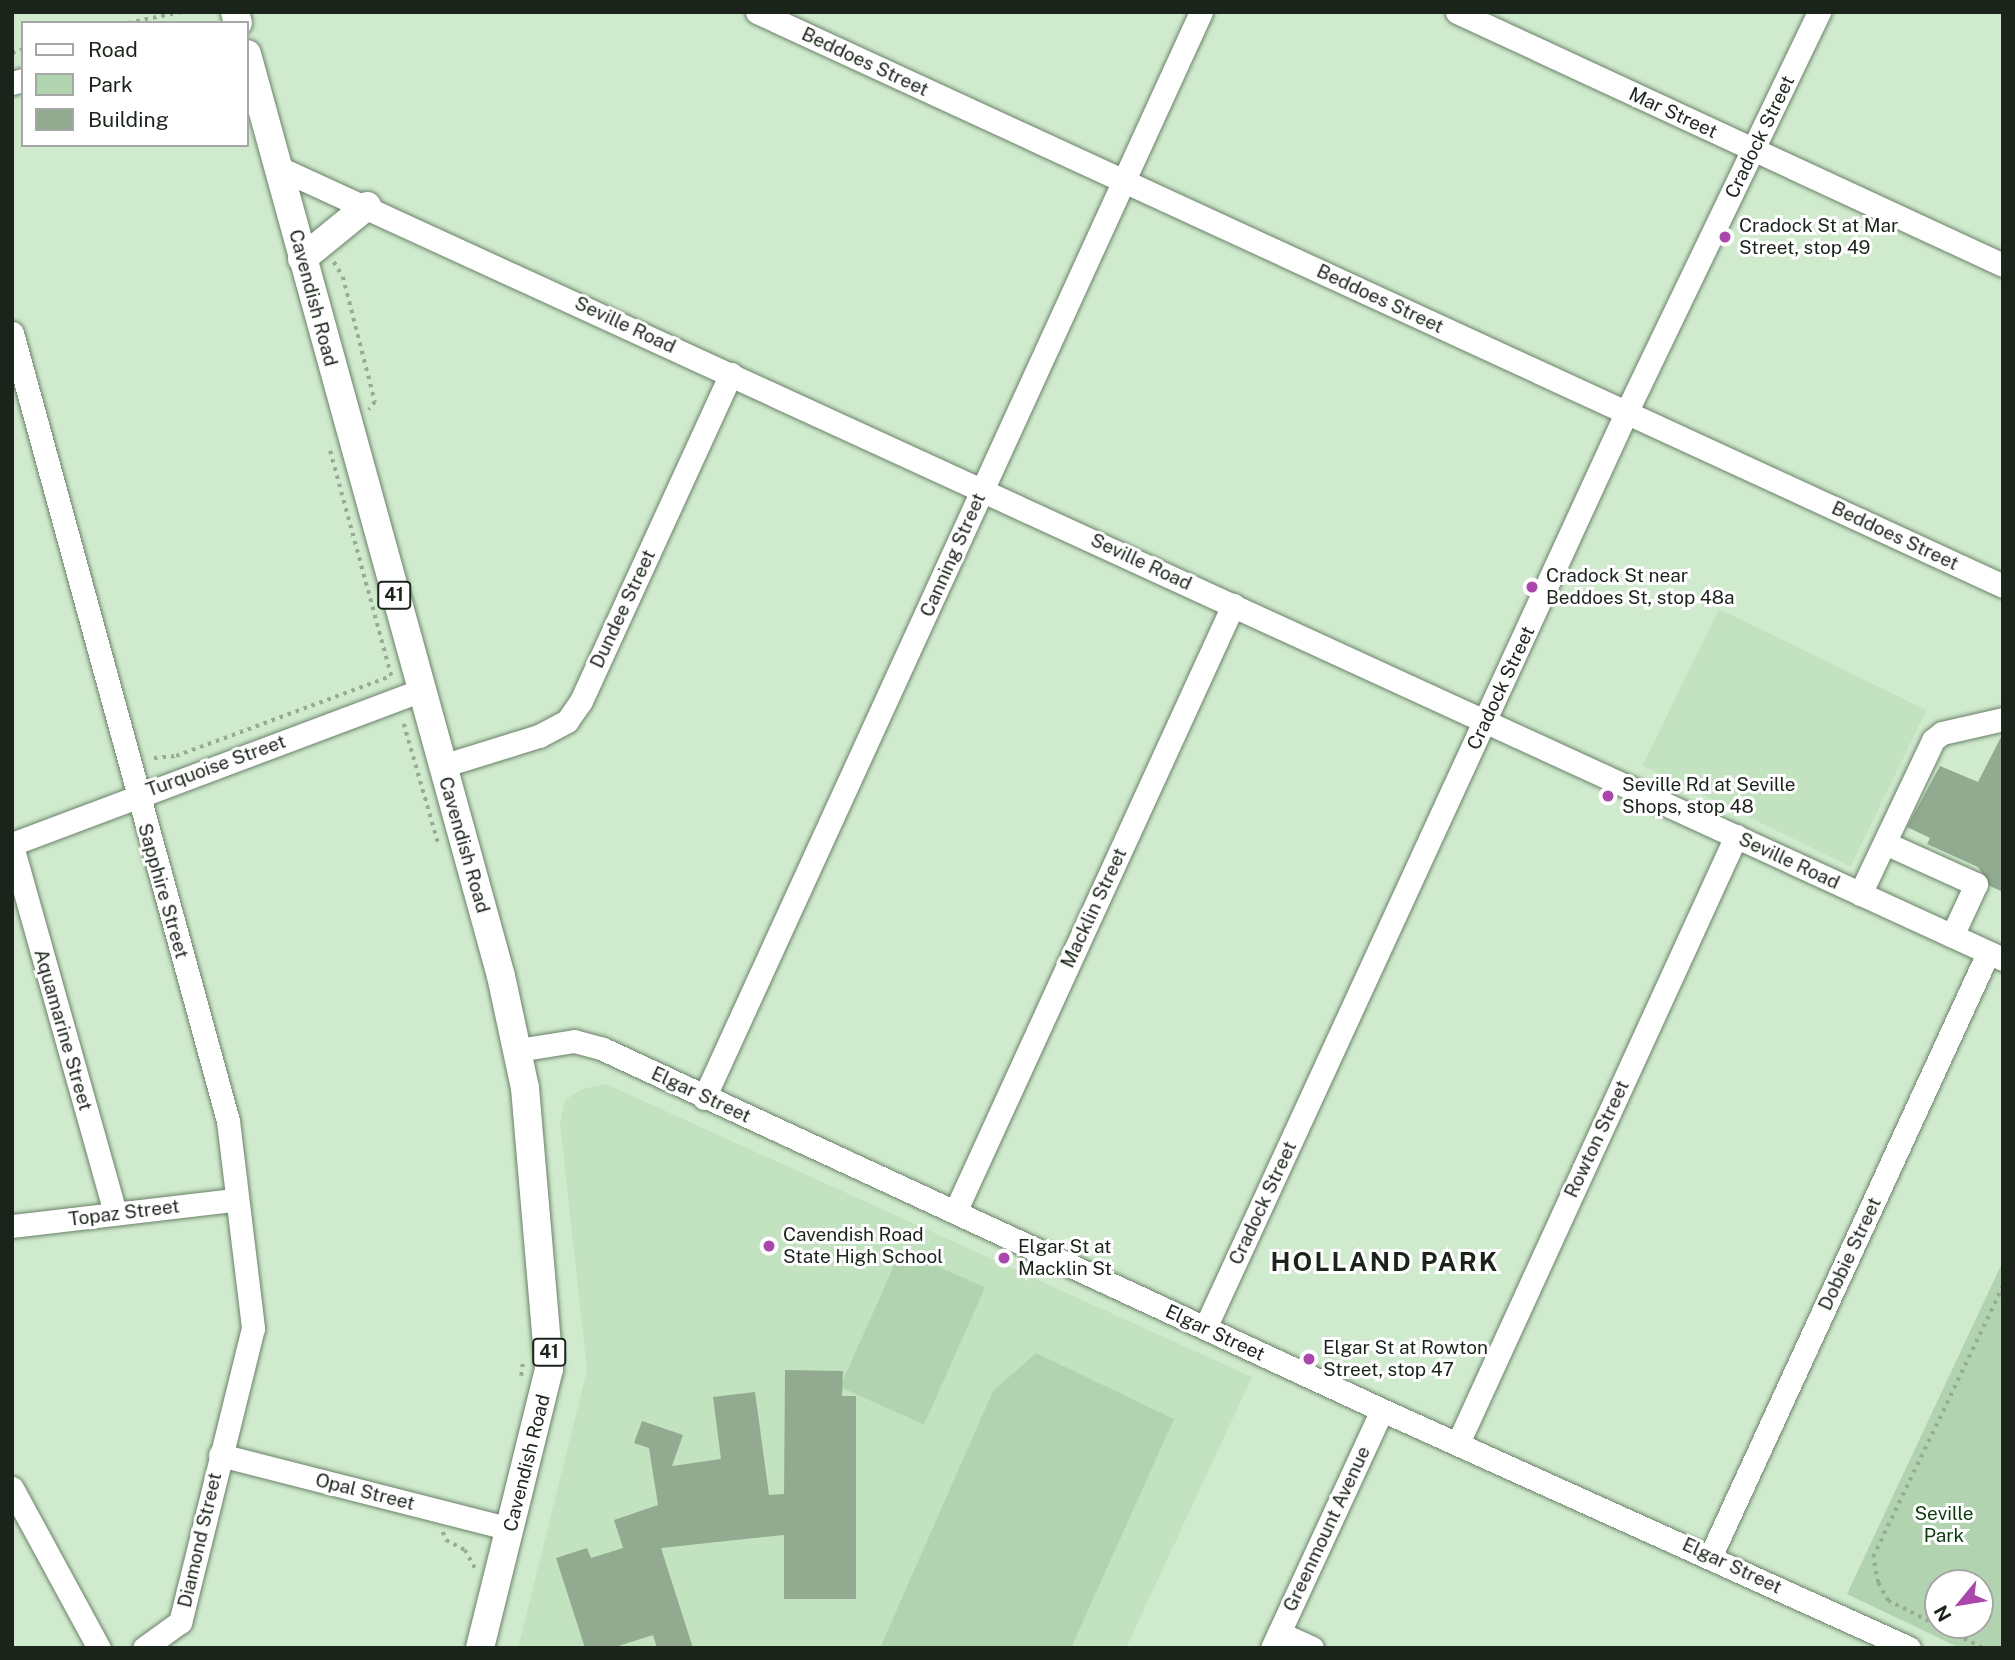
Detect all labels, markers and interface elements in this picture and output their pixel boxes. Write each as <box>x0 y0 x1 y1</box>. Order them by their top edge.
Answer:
legend <box>21 21 248 147</box>
street label: Beddoes Street <box>798 23 932 101</box>
text: Road <box>88 37 138 62</box>
text: Park <box>88 72 133 97</box>
street label: Cradock Street <box>1720 72 1800 202</box>
street label: Mar Street <box>1625 83 1721 143</box>
text: Building <box>88 107 169 132</box>
place label: Cradock St at Mar Street, stop 49 <box>1739 215 1898 259</box>
street label: Cavendish Road <box>284 227 342 369</box>
marker: Cradock St at Mar Street, stop 49 <box>1717 229 1733 245</box>
street label: Beddoes Street <box>1313 260 1447 338</box>
street label: Seville Road <box>571 292 679 358</box>
street label: Canning Street <box>916 490 990 620</box>
street label: Beddoes Street <box>1828 497 1962 575</box>
street label: Seville Road <box>1087 529 1195 595</box>
street label: Dundee Street <box>586 546 660 672</box>
place label: Cradock St near Beddoes St, stop 48a <box>1546 565 1735 609</box>
marker: Cradock St near Beddoes St, stop 48a <box>1524 579 1540 595</box>
road number: 41 <box>376 580 412 610</box>
street label: Cradock Street <box>1462 623 1540 753</box>
street label: Turquoise Street <box>143 730 289 802</box>
street label: Cavendish Road <box>434 774 494 916</box>
place label: Seville Rd at Seville Shops, stop 48 <box>1622 774 1796 818</box>
marker: Seville Rd at Seville Shops, stop 48 <box>1600 788 1616 804</box>
street label: Sapphire Street <box>133 821 193 961</box>
street label: Seville Road <box>1735 828 1843 894</box>
street label: Macklin Street <box>1056 844 1132 972</box>
street label: Aquamarine Street <box>29 947 97 1113</box>
street label: Elgar Street <box>648 1062 754 1128</box>
street label: Rowton Street <box>1560 1077 1634 1201</box>
street label: Cradock Street <box>1224 1138 1302 1268</box>
street label: Dobbie Street <box>1814 1194 1886 1314</box>
street label: Topaz Street <box>67 1195 181 1231</box>
place label: Cavendish Road State High School <box>783 1224 943 1268</box>
place label: Elgar St at Macklin St <box>1018 1236 1112 1280</box>
marker: Cavendish Road State High School <box>761 1238 777 1254</box>
district label: HOLLAND PARK <box>1272 1246 1498 1278</box>
marker: Elgar St at Macklin St <box>996 1250 1012 1266</box>
street label: Elgar Street <box>1162 1300 1268 1366</box>
place label: Elgar St at Rowton Street, stop 47 <box>1323 1337 1488 1381</box>
road number: 41 <box>532 1338 566 1366</box>
marker: Elgar St at Rowton Street, stop 47 <box>1301 1351 1317 1367</box>
street label: Cavendish Road <box>499 1392 555 1534</box>
street label: Greenmount Avenue <box>1279 1443 1375 1615</box>
street label: Opal Street <box>313 1469 417 1515</box>
street label: Diamond Street <box>173 1470 227 1610</box>
park label: Seville Park <box>1914 1503 1974 1547</box>
street label: Elgar Street <box>1679 1533 1785 1599</box>
north arrow <box>1924 1569 1994 1639</box>
text: N <box>1929 1602 1956 1625</box>

